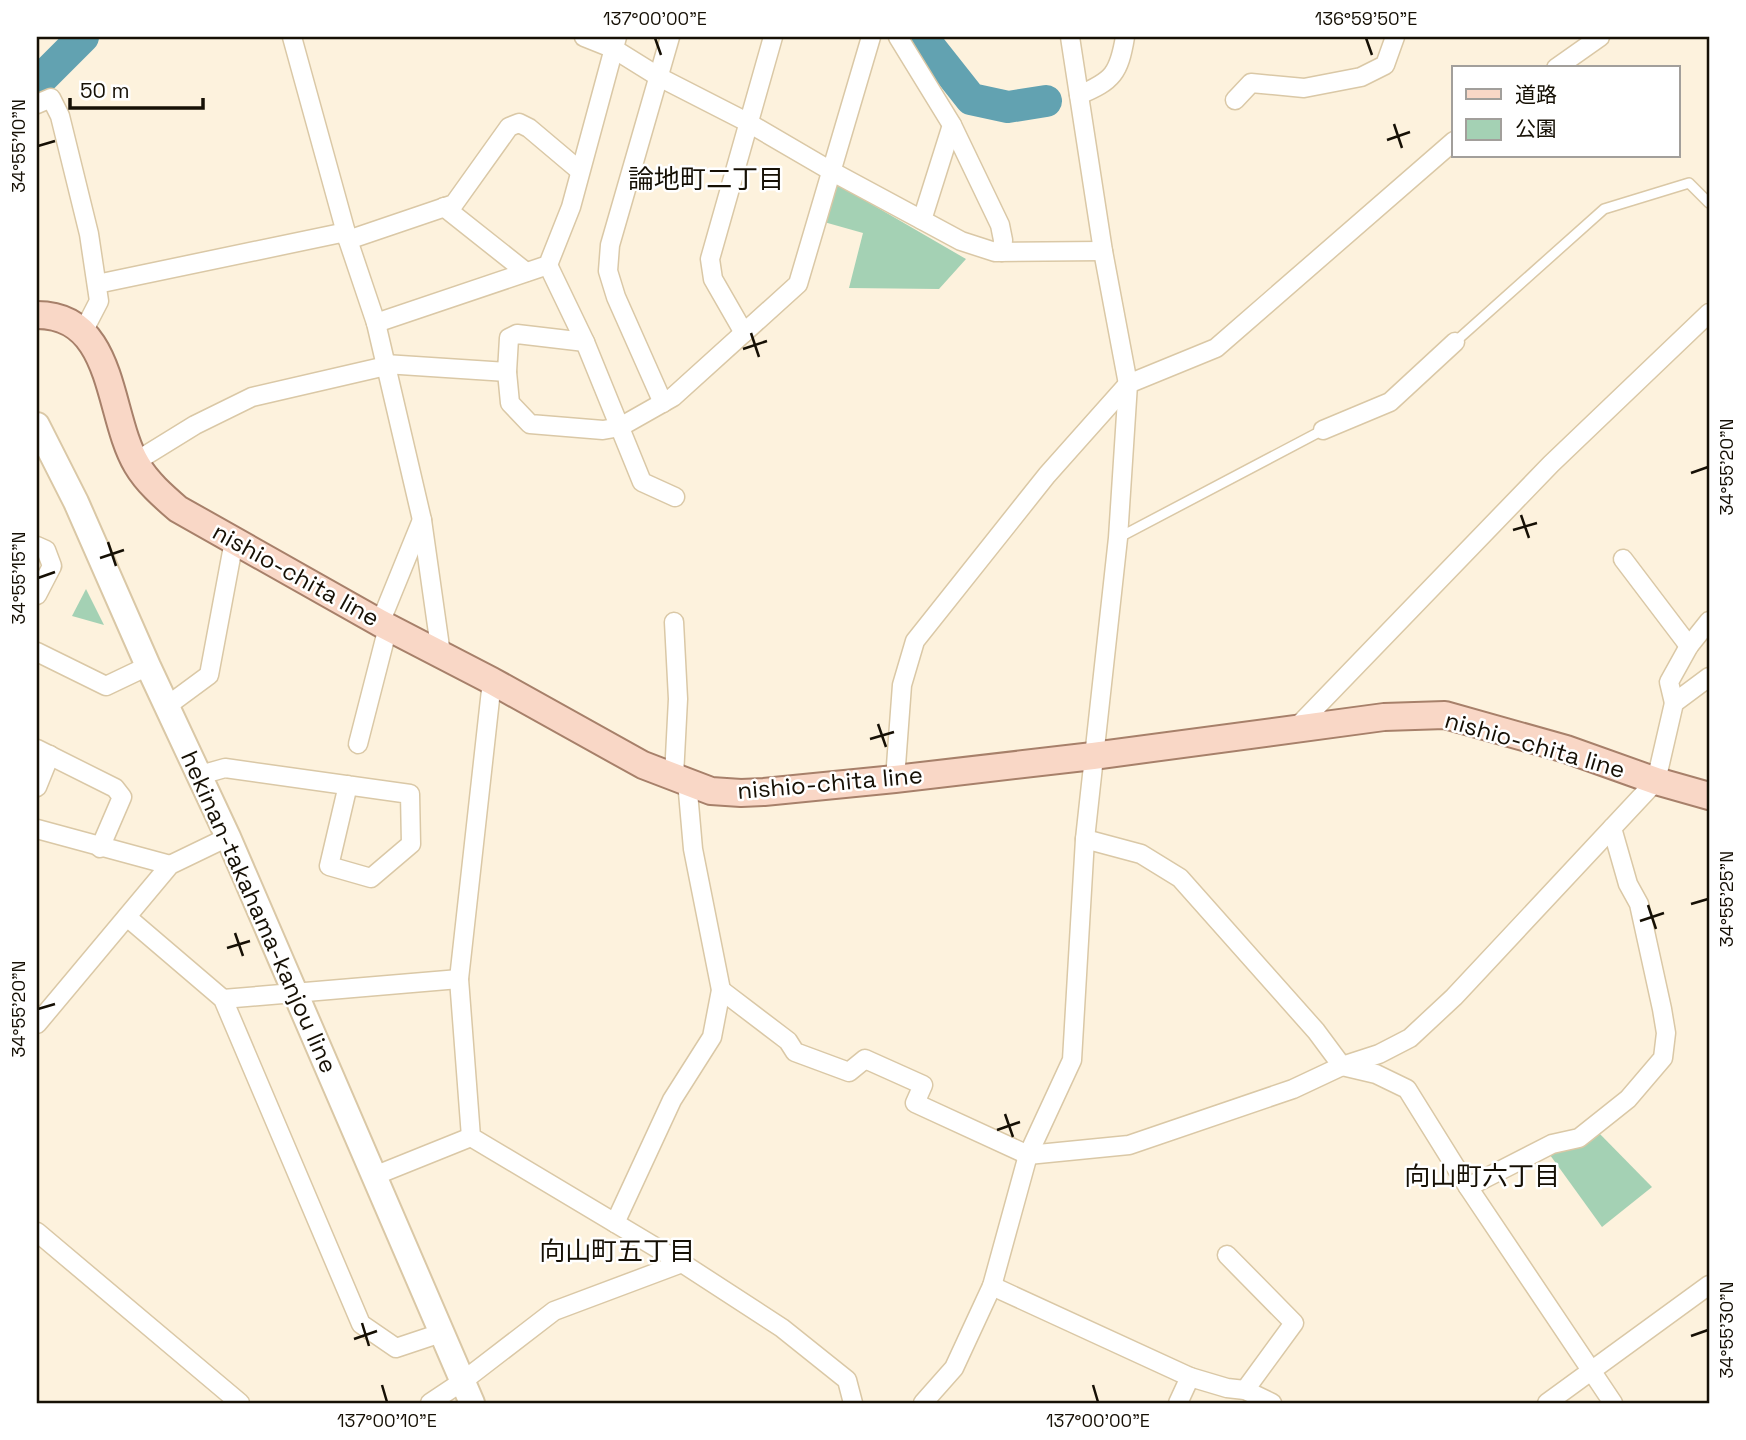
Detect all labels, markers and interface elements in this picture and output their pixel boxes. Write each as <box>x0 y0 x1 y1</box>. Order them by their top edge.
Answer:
text: 137°00'00"E <box>603 7 707 30</box>
text: 136°59'50"E <box>1315 7 1417 30</box>
scale bar <box>70 66 203 110</box>
legend <box>1452 66 1680 158</box>
text: 50 m <box>80 77 130 104</box>
text: 道路 <box>1515 81 1557 108</box>
text: 34°55'10"N <box>7 99 30 193</box>
text: 公園 <box>1515 115 1557 142</box>
district label: 論地町二丁目 <box>628 162 784 196</box>
text: 34°55'20"N <box>1715 418 1738 516</box>
street label: nishio-chita line <box>207 516 385 633</box>
text: 34°55'15"N <box>7 532 30 624</box>
street label: nishio-chita line <box>1441 704 1629 785</box>
street label: hekinan-takahama-kanjou line <box>174 746 345 1078</box>
street label: nishio-chita line <box>736 759 924 806</box>
text: 34°55'25"N <box>1715 851 1738 947</box>
text: 34°55'20"N <box>7 960 30 1058</box>
district label: 向山町六丁目 <box>1404 1159 1560 1193</box>
district label: 向山町五丁目 <box>539 1234 695 1268</box>
text: 34°55'30"N <box>1715 1281 1738 1379</box>
text: 137°00'10"E <box>337 1409 437 1432</box>
text: 137°00'00"E <box>1046 1409 1150 1432</box>

